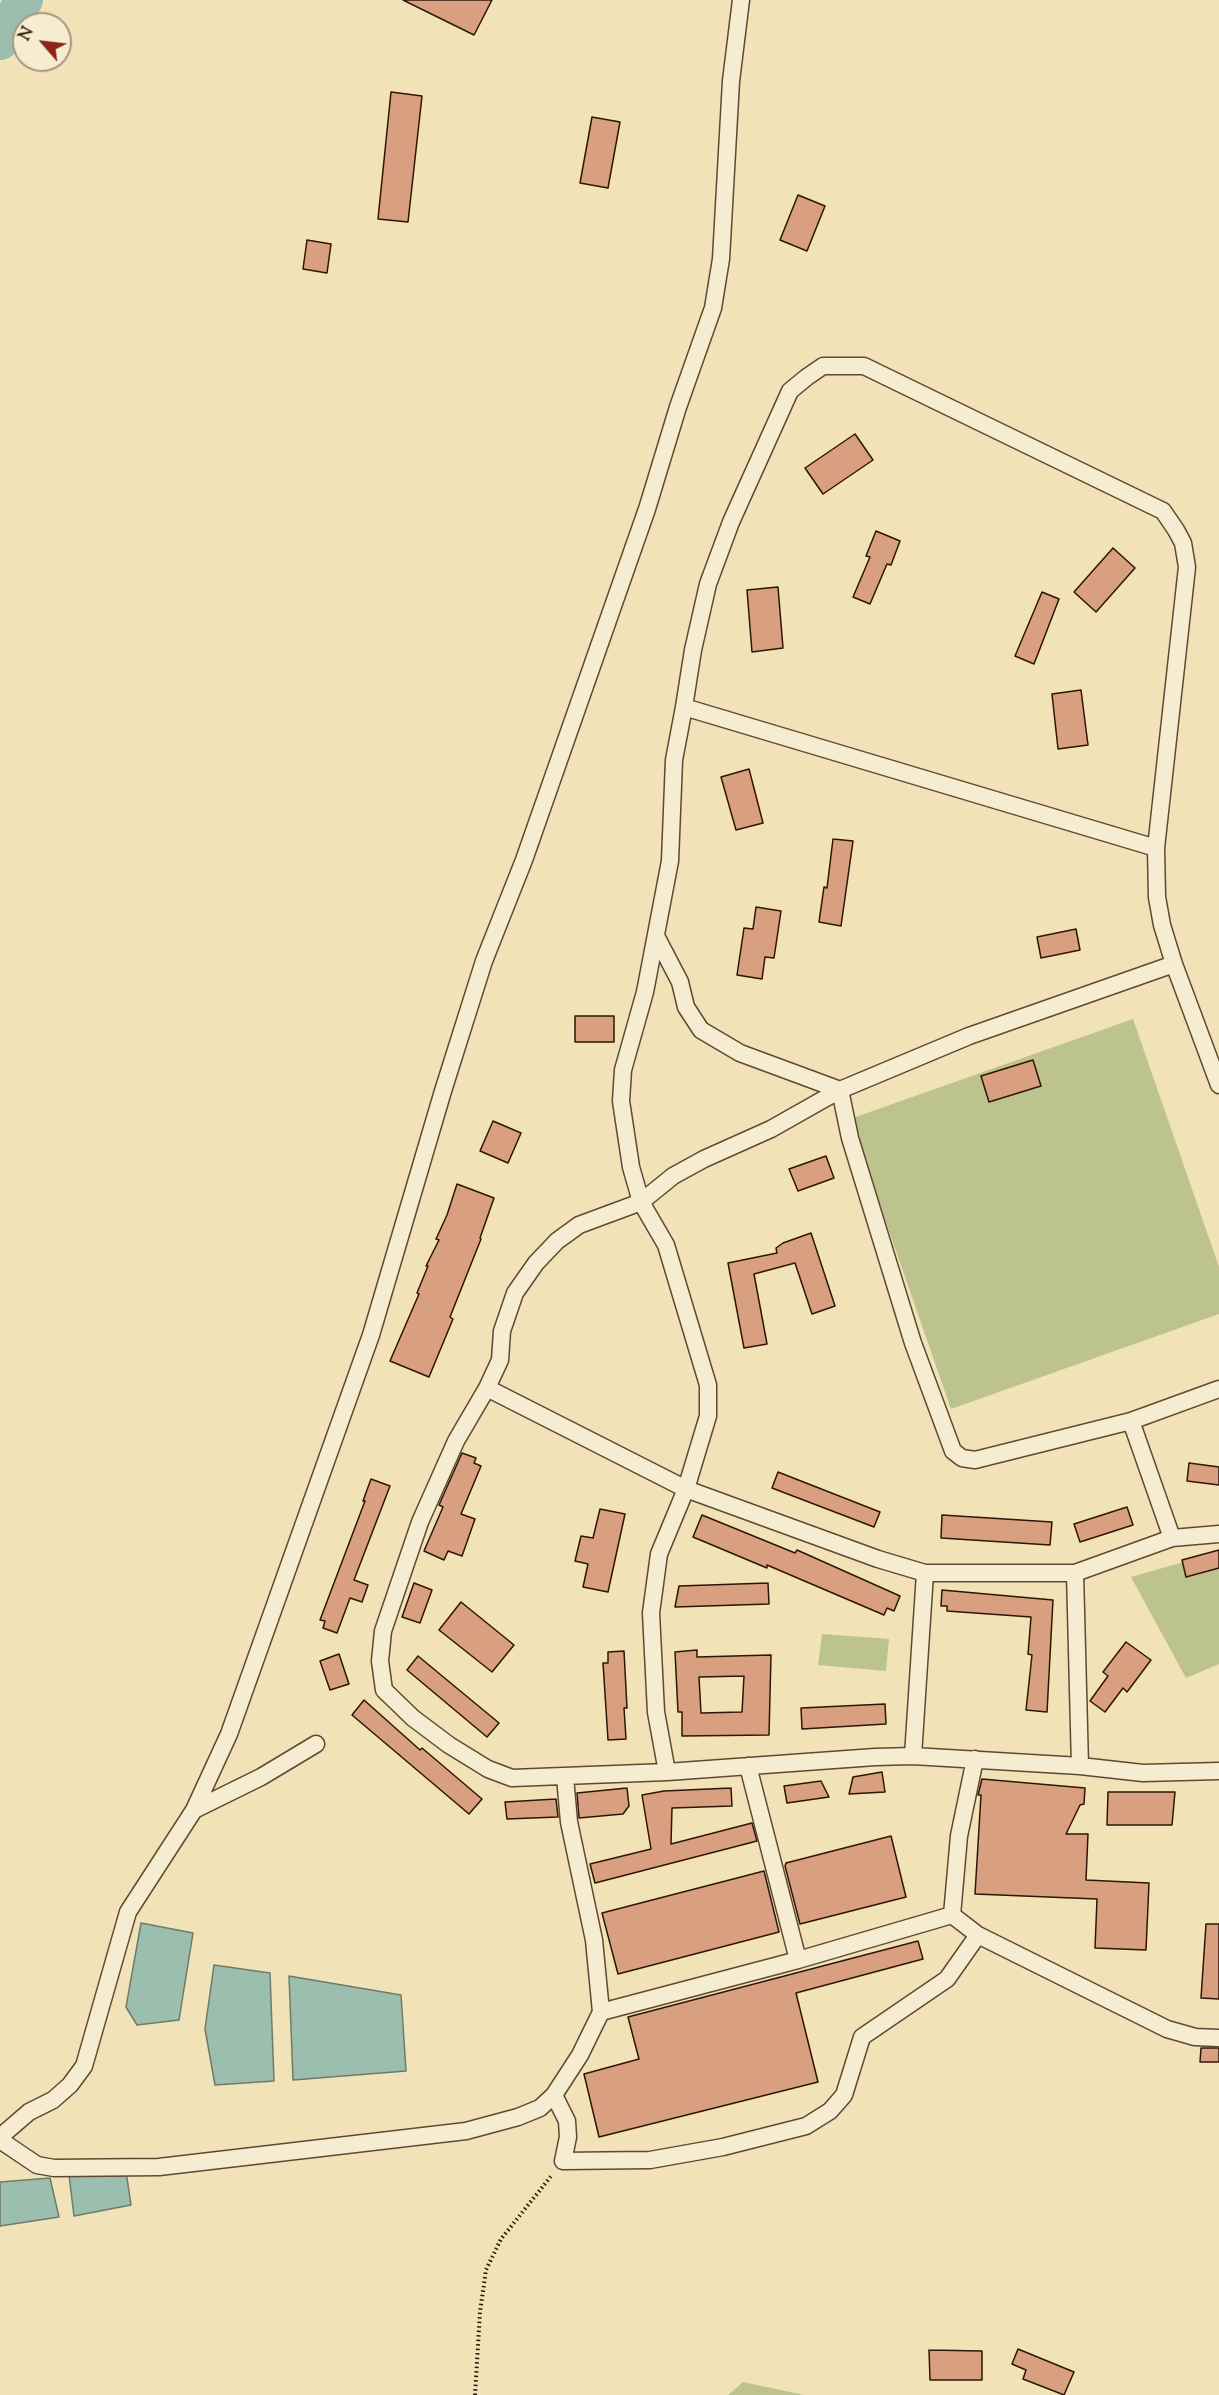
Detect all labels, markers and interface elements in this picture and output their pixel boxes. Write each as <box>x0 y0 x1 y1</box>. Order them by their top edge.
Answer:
north arrow <box>12 12 72 72</box>
text: N <box>14 23 41 45</box>

